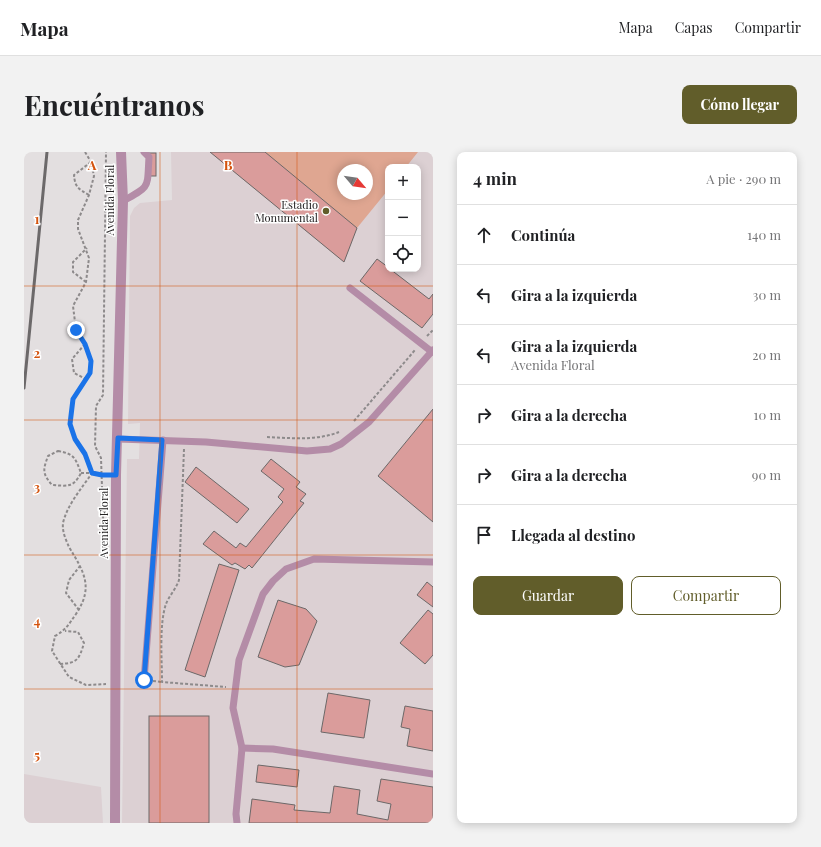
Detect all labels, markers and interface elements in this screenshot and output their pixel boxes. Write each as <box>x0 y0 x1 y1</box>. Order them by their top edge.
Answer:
text: Mapa <box>20 15 69 41</box>
text: Mapa <box>618 18 653 37</box>
text: Capas <box>675 18 713 37</box>
text: Compartir <box>735 18 801 37</box>
button: Cómo llegar <box>682 85 797 124</box>
text: Encuéntranos <box>24 86 204 123</box>
text: A <box>87 156 97 173</box>
text: B <box>224 156 233 173</box>
north arrow <box>337 164 373 200</box>
map controls <box>385 164 421 272</box>
button: + <box>385 164 421 200</box>
street label: Avenida Floral <box>102 165 117 236</box>
text: 4 min <box>473 167 517 189</box>
text: A pie · 290 m <box>706 170 781 187</box>
place label: Estadio Monumental <box>255 197 318 225</box>
button: − <box>385 200 421 236</box>
marker: Estadio Monumental <box>321 206 331 216</box>
text: 1 <box>35 210 40 227</box>
icon: ahead <box>473 224 495 246</box>
text: Continúa <box>511 225 575 245</box>
text: 140 m <box>747 226 781 243</box>
button: locate <box>385 236 421 272</box>
icon: left <box>473 284 495 306</box>
text: Gira a la izquierda <box>511 285 637 305</box>
text: 30 m <box>753 286 781 303</box>
route end <box>67 321 85 339</box>
text: Gira a la izquierda <box>511 336 637 356</box>
text: 2 <box>34 344 41 361</box>
icon: left <box>473 344 495 366</box>
text: 20 m <box>752 346 781 363</box>
text: Avenida Floral <box>511 356 595 373</box>
icon: right <box>473 404 495 426</box>
text: Gira a la derecha <box>511 405 627 425</box>
text: 10 m <box>754 406 781 423</box>
icon: right <box>473 464 495 486</box>
text: Gira a la derecha <box>511 465 627 485</box>
text: 90 m <box>752 466 781 483</box>
text: 3 <box>34 478 40 495</box>
street label: Avenida Floral <box>96 488 111 559</box>
icon: arrive <box>473 524 495 546</box>
text: Llegada al destino <box>511 525 635 545</box>
button: Guardar <box>473 576 623 615</box>
button: Compartir <box>631 576 781 615</box>
text: 4 <box>34 612 41 629</box>
route start <box>135 671 153 689</box>
text: 5 <box>34 746 40 763</box>

